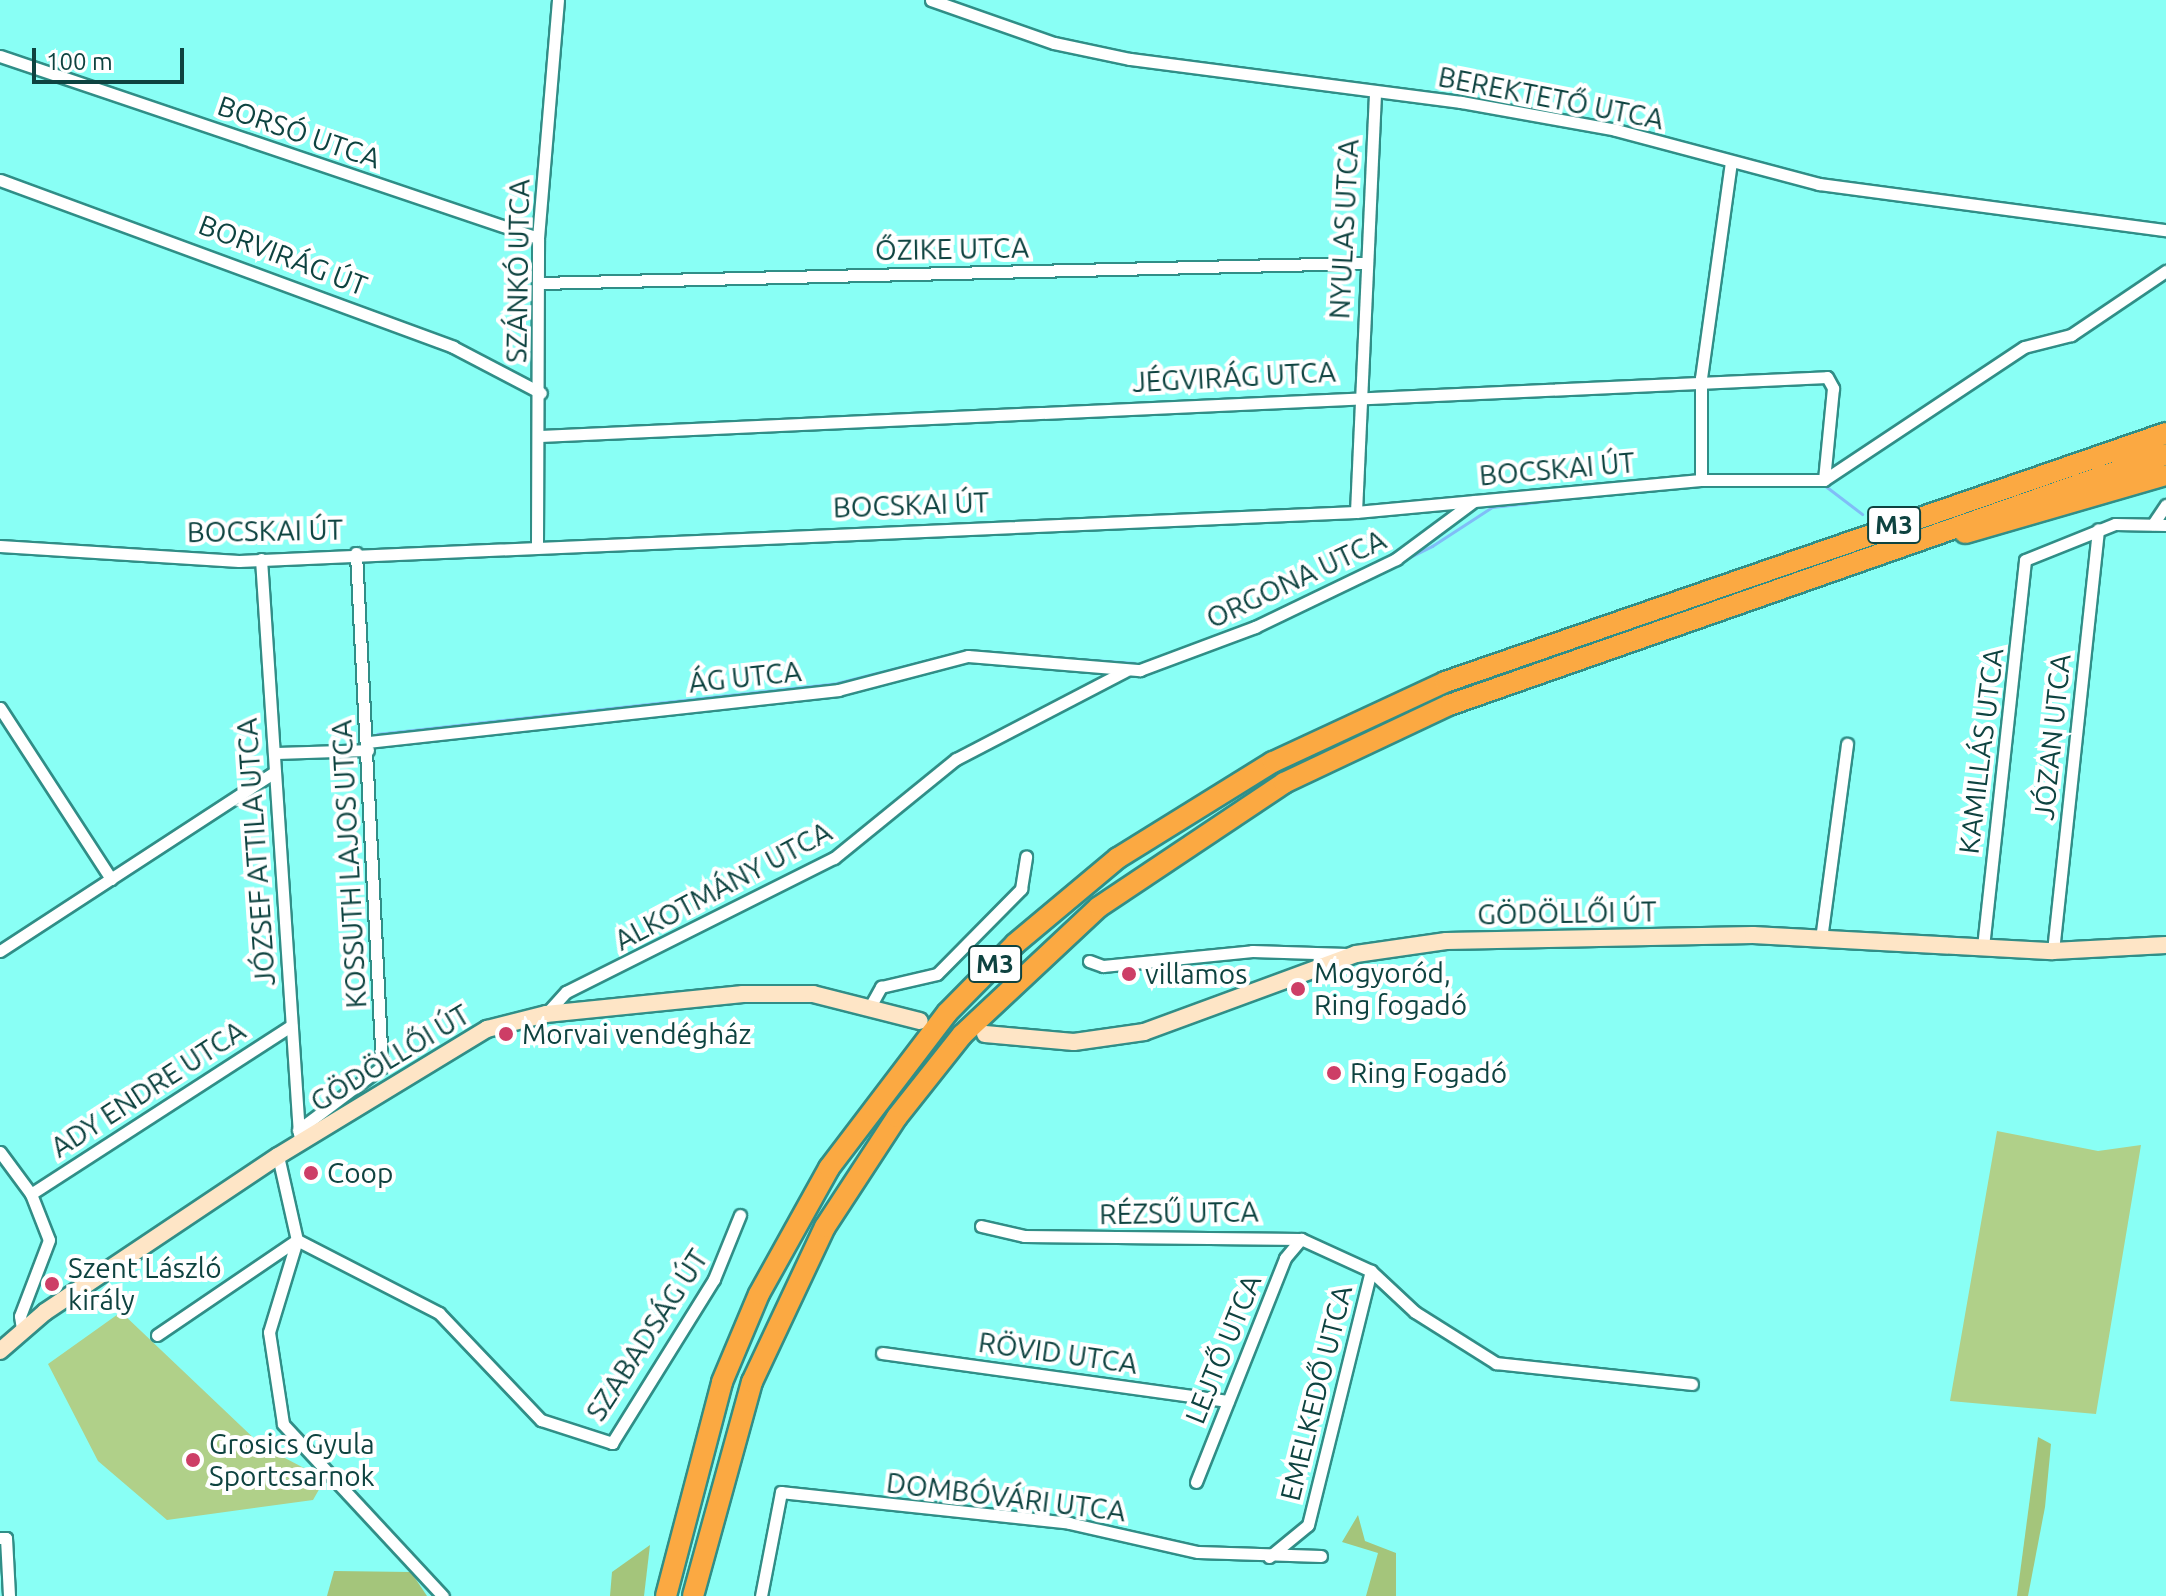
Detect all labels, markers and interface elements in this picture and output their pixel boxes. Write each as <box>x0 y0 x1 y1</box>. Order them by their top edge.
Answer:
scale bar <box>36 32 188 82</box>
text: 100 m <box>46 48 113 75</box>
street label: BEREKTETŐ UTCA <box>1435 60 1667 136</box>
street label: BORSÓ UTCA <box>213 88 385 176</box>
street label: NYULAS UTCA <box>1323 138 1365 320</box>
street label: SZÁNKÓ UTCA <box>500 179 536 363</box>
street label: BORVIRÁG ÚT <box>194 207 372 303</box>
street label: ŐZIKE UTCA <box>875 231 1029 267</box>
street label: JÉGVIRÁG UTCA <box>1131 355 1337 399</box>
street label: BOCSKAI ÚT <box>1478 445 1636 493</box>
street label: BOCSKAI ÚT <box>832 485 990 525</box>
road number: M3 <box>1866 503 1922 547</box>
street label: BOCSKAI ÚT <box>187 513 343 549</box>
street label: ORGONA UTCA <box>1201 523 1391 635</box>
street label: KAMILLÁS UTCA <box>1952 646 2010 856</box>
street label: JÓZAN UTCA <box>2027 652 2077 822</box>
street label: ÁG UTCA <box>687 654 803 700</box>
street label: JÓZSEF ATTILA UTCA <box>230 717 282 987</box>
street label: KOSSUTH LAJOS UTCA <box>325 719 373 1009</box>
street label: ALKOTMÁNY UTCA <box>609 815 837 957</box>
street label: GÖDÖLLŐI ÚT <box>1477 895 1657 931</box>
road number: M3 <box>967 942 1023 986</box>
place label: Mogyoród, Ring fogadó <box>1314 956 1467 1022</box>
place label: villamos <box>1145 957 1247 991</box>
marker: villamos <box>1120 965 1138 983</box>
marker: Mogyoród, Ring fogadó <box>1289 980 1307 998</box>
street label: GÖDÖLLŐI ÚT <box>304 997 476 1119</box>
street label: ADY ENDRE UTCA <box>45 1014 251 1164</box>
place label: Morvai vendégház <box>522 1017 751 1051</box>
marker: Morvai vendégház <box>497 1025 515 1043</box>
place label: Ring Fogadó <box>1350 1056 1507 1090</box>
marker: Ring Fogadó <box>1325 1064 1343 1082</box>
place label: Coop <box>327 1156 393 1190</box>
marker: Coop <box>302 1164 320 1182</box>
street label: RÉZSŰ UTCA <box>1099 1195 1259 1231</box>
street label: SZABADSÁG ÚT <box>579 1243 715 1427</box>
place label: Szent László király <box>68 1251 222 1317</box>
street label: LEJTŐ UTCA <box>1178 1270 1268 1428</box>
marker: Szent László király <box>43 1275 61 1293</box>
street label: EMELKEDŐ UTCA <box>1273 1282 1359 1504</box>
street label: RÖVID UTCA <box>976 1325 1140 1381</box>
place label: Grosics Gyula Sportcsarnok <box>209 1427 375 1493</box>
marker: Grosics Gyula Sportcsarnok <box>184 1451 202 1469</box>
street label: DOMBÓVÁRI UTCA <box>884 1466 1128 1528</box>

